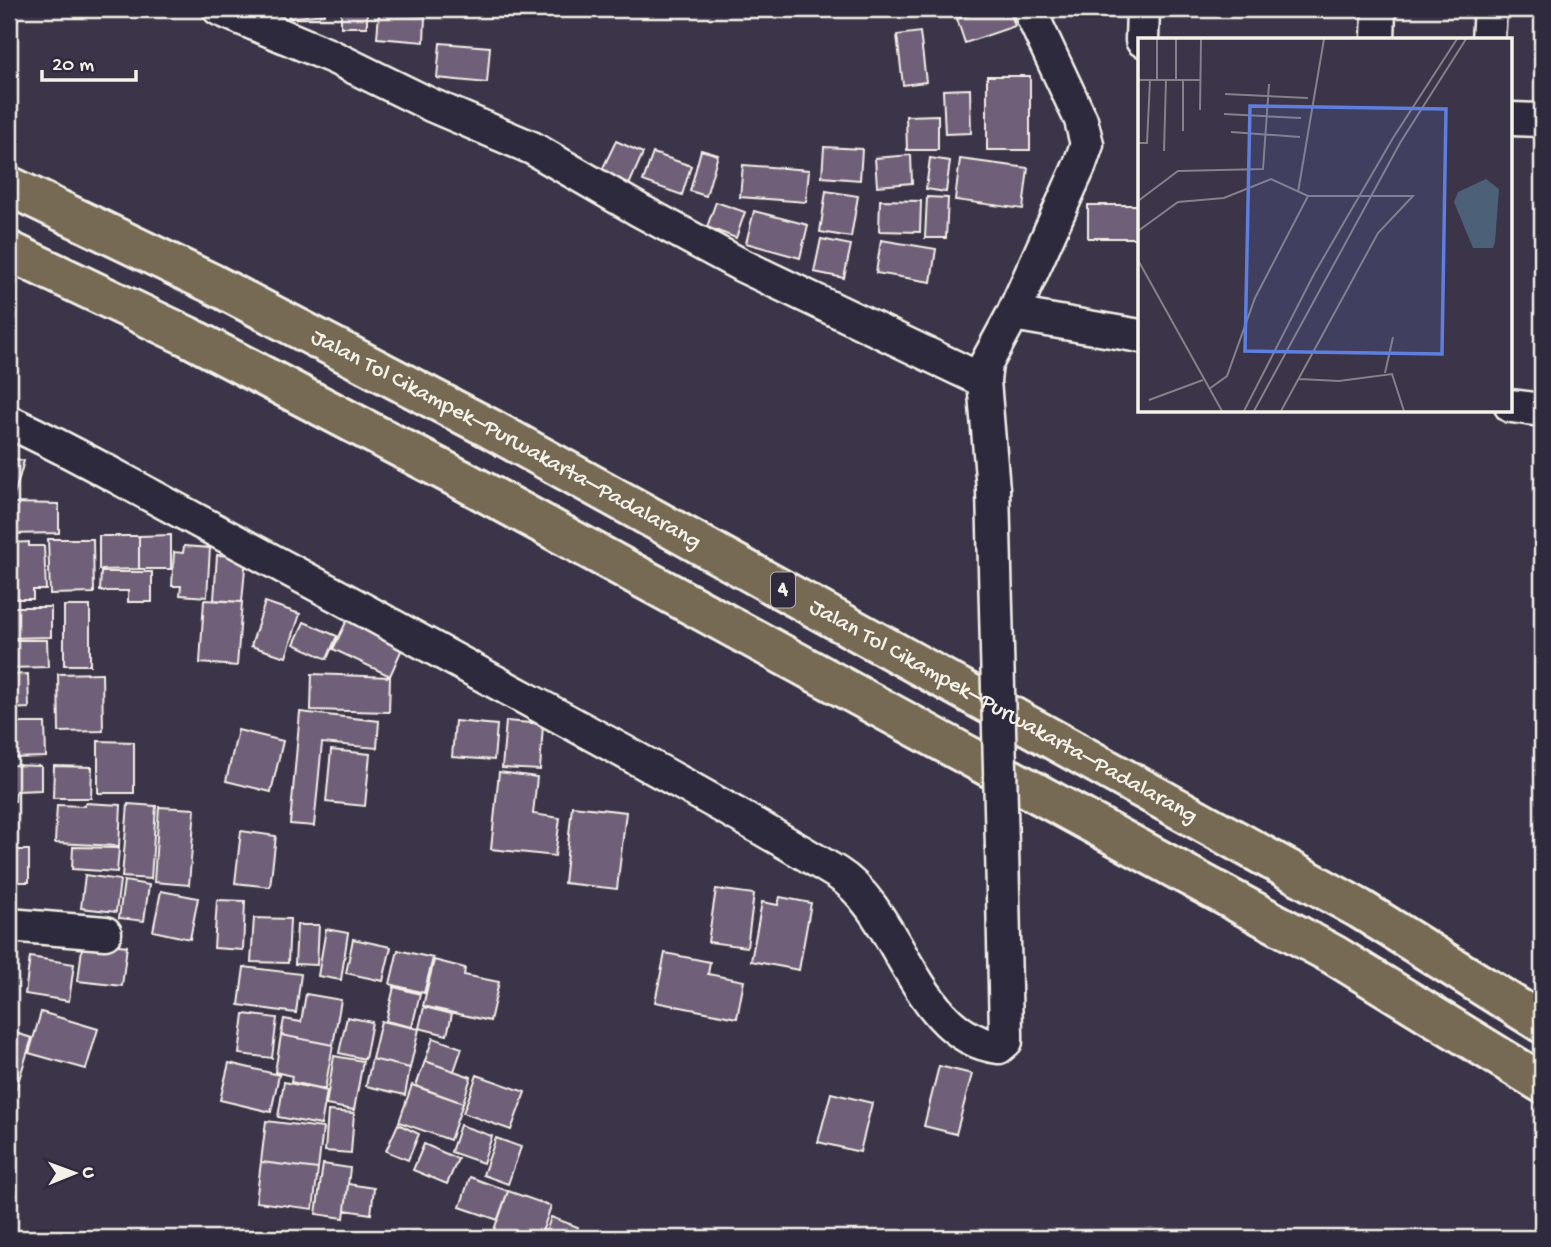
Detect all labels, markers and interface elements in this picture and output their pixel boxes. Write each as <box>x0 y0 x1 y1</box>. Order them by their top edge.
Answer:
scale bar <box>42 38 136 82</box>
inset map <box>1138 38 1512 413</box>
text: 20 m <box>52 54 94 79</box>
street label: Jalan Tol Cikampek–Purwakarta–Padalarang <box>306 324 706 556</box>
road number: 4 <box>771 572 795 608</box>
street label: Jalan Tol Cikampek–Purwakarta–Padalarang <box>804 594 1202 830</box>
north arrow <box>38 1138 108 1208</box>
text: U <box>76 1167 99 1178</box>

